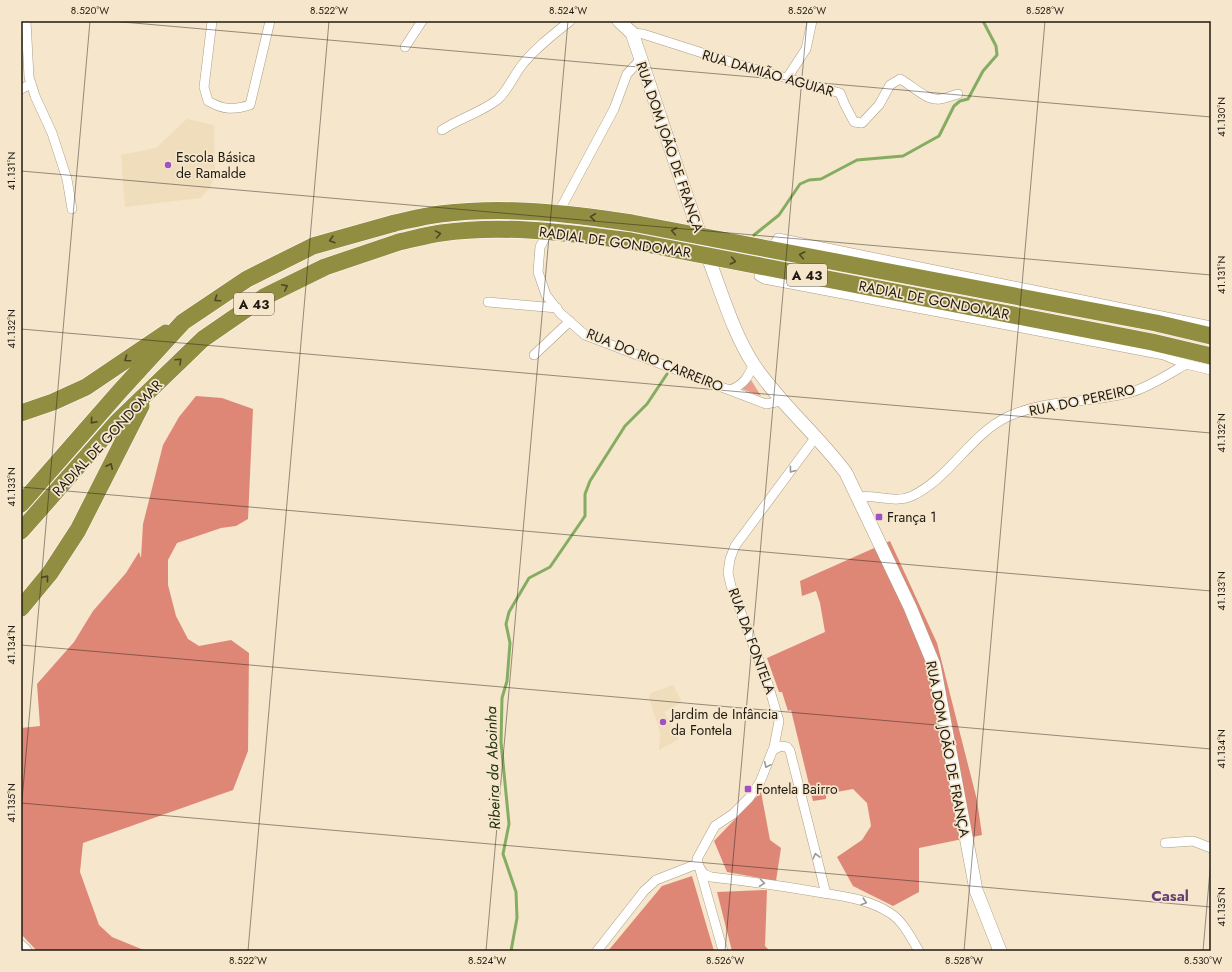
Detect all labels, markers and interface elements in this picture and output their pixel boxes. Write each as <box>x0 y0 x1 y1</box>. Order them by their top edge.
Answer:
text: 8.520°W <box>71 3 109 18</box>
text: 8.522°W <box>310 3 348 18</box>
text: 8.524°W <box>549 3 587 18</box>
text: 8.526°W <box>788 3 826 18</box>
text: 8.528°W <box>1026 3 1064 18</box>
street label: RUA DAMIÃO AGUIAR <box>700 45 836 101</box>
street label: RUA DOM JOÃO DE FRANÇA <box>631 59 709 236</box>
text: 41.130°N <box>1214 97 1229 137</box>
place label: Escola Básica de Ramalde <box>176 147 255 183</box>
text: 41.131°N <box>4 152 19 190</box>
marker: Escola Básica de Ramalde <box>163 160 173 170</box>
one-way arrow <box>590 213 596 222</box>
street label: RADIAL DE GONDOMAR <box>538 221 692 263</box>
one-way arrow <box>671 227 677 235</box>
one-way arrow <box>434 231 441 239</box>
one-way arrow <box>329 235 336 244</box>
one-way arrow <box>799 252 805 260</box>
one-way arrow <box>730 256 736 265</box>
text: 41.131°N <box>1214 256 1229 294</box>
road number: A 43 <box>787 264 827 286</box>
street label: RADIAL DE GONDOMAR <box>857 276 1011 324</box>
one-way arrow <box>281 284 289 292</box>
road number: A 43 <box>234 293 274 315</box>
one-way arrow <box>214 295 221 302</box>
text: 41.132°N <box>4 309 19 349</box>
street label: RUA DO RIO CARREIRO <box>584 323 726 397</box>
one-way arrow <box>124 354 131 362</box>
one-way arrow <box>175 359 182 366</box>
street label: RADIAL DE GONDOMAR <box>48 375 167 501</box>
street label: RUA DO PEREIRO <box>1027 379 1137 421</box>
text: 41.132°N <box>1214 413 1229 453</box>
one-way arrow <box>91 416 98 424</box>
one-way arrow <box>105 462 113 470</box>
one-way arrow <box>790 465 797 472</box>
text: 41.133°N <box>4 467 19 507</box>
place label: França 1 <box>887 507 937 527</box>
marker: França 1 <box>874 512 884 522</box>
text: 41.133°N <box>1214 571 1229 611</box>
one-way arrow <box>41 575 48 583</box>
street label: RUA DA FONTELA <box>724 585 781 698</box>
text: 41.134°N <box>4 625 19 665</box>
street label: RUA DOM JOÃO DE FRANÇA <box>921 659 975 840</box>
place label: Jardim de Infância da Fontela <box>669 704 778 740</box>
water label: Ribeira da Aboinha <box>480 705 506 830</box>
marker: Jardim de Infância da Fontela <box>658 717 668 727</box>
text: 41.134°N <box>1214 729 1229 769</box>
one-way arrow <box>764 761 772 769</box>
place label: Fontela Bairro <box>756 779 838 799</box>
text: 41.135°N <box>4 783 19 823</box>
marker: Fontela Bairro <box>743 784 753 794</box>
one-way arrow <box>813 853 821 859</box>
one-way arrow <box>759 878 766 887</box>
district label: Casal <box>1151 885 1189 907</box>
text: 41.135°N <box>1214 887 1229 927</box>
one-way arrow <box>860 897 867 906</box>
text: 8.522°W <box>229 953 267 968</box>
text: 8.524°W <box>468 953 506 968</box>
text: 8.526°W <box>706 953 744 968</box>
text: 8.528°W <box>945 953 983 968</box>
text: 8.530°W <box>1184 953 1222 968</box>

